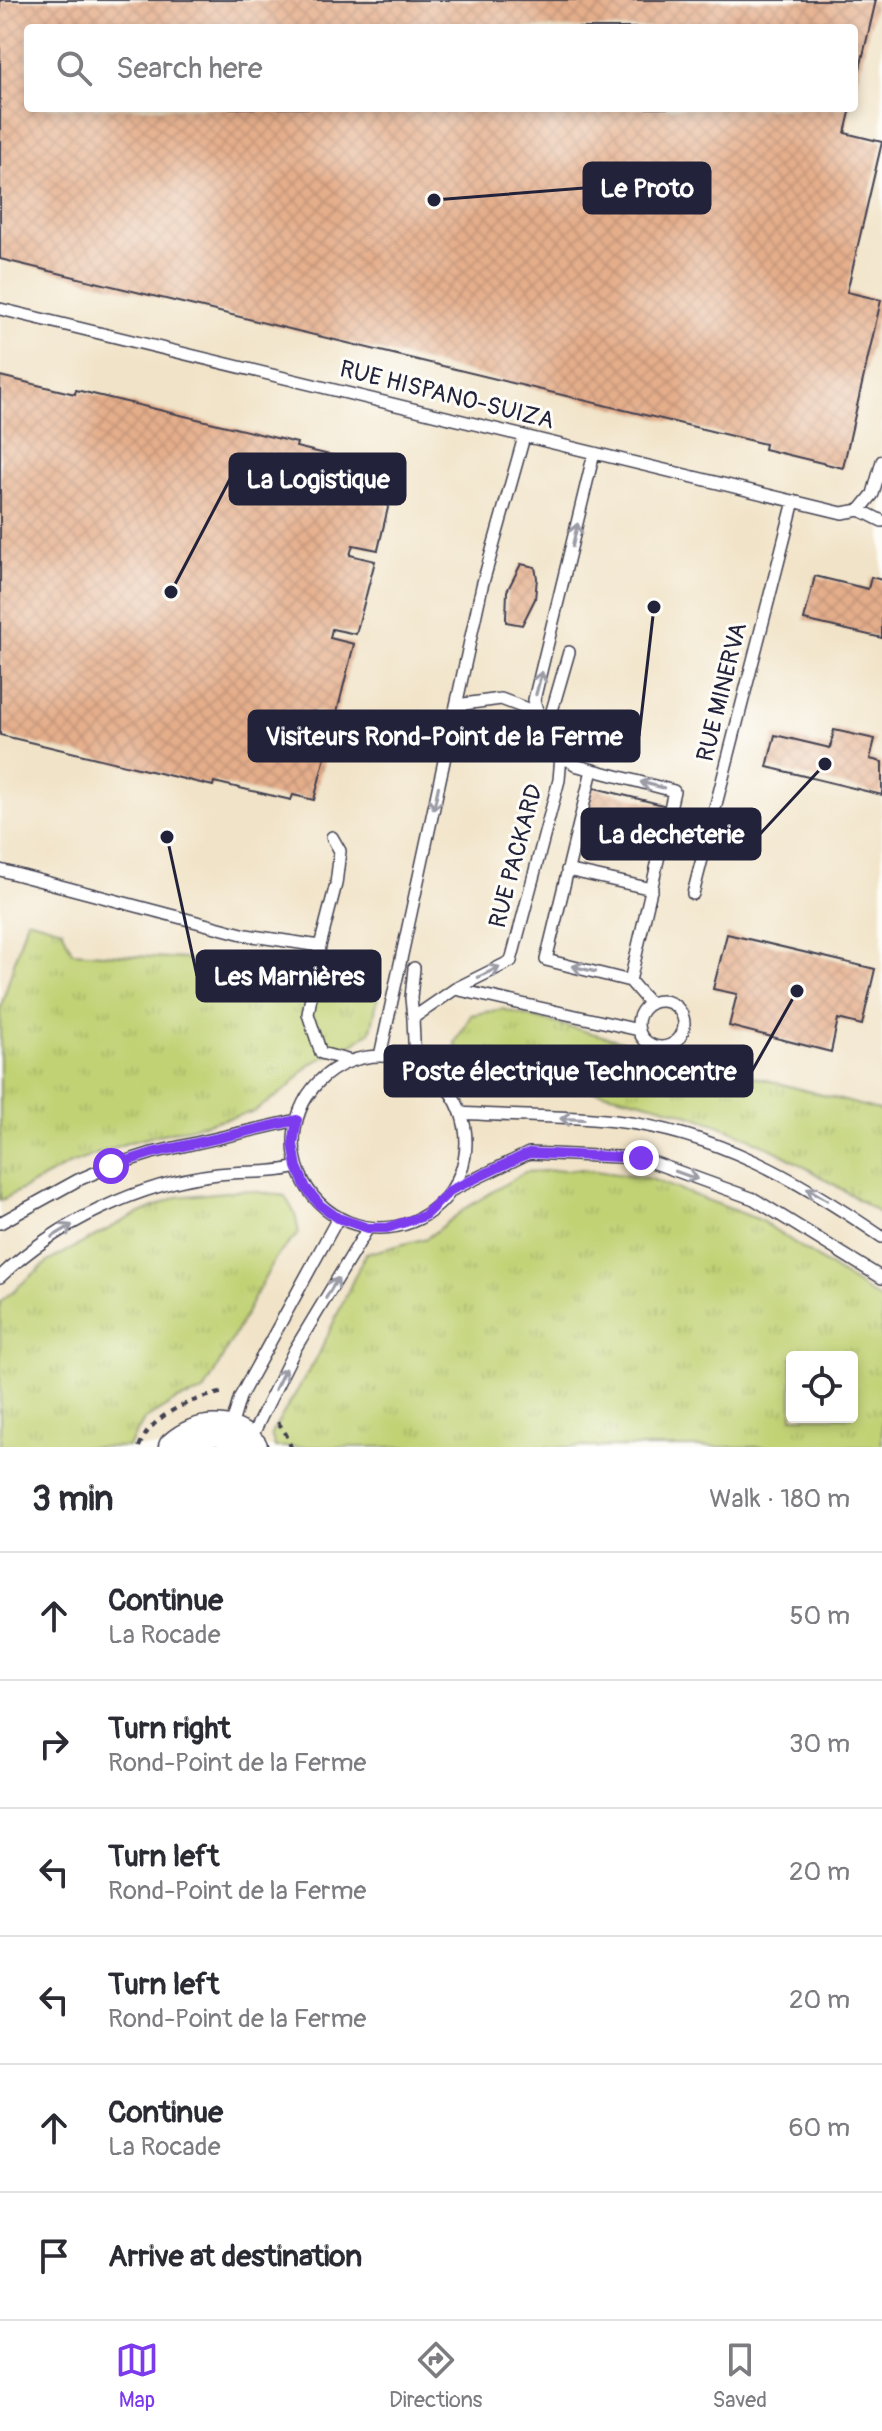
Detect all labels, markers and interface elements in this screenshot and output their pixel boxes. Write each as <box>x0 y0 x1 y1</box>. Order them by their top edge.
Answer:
search box <box>24 24 858 112</box>
icon: search <box>52 46 96 90</box>
text: Search here <box>116 50 263 87</box>
callout: Le Proto <box>584 163 710 213</box>
text: Le Proto <box>600 173 694 205</box>
street label: RUE HISPANO-SUIZA <box>337 354 557 436</box>
callout: La Logistique <box>230 454 405 504</box>
text: La Logistique <box>246 464 391 496</box>
one-way arrow <box>568 523 583 548</box>
street label: RUE MINERVA <box>691 619 753 765</box>
one-way arrow <box>532 671 547 697</box>
callout: Visiteurs Rond-Point de la Ferme <box>249 711 639 761</box>
text: Visiteurs Rond-Point de la Ferme <box>265 721 624 753</box>
one-way arrow <box>640 777 666 792</box>
street label: RUE PACKARD <box>483 781 549 931</box>
one-way arrow <box>428 785 443 811</box>
callout: La decheterie <box>582 809 760 859</box>
text: La decheterie <box>598 819 745 851</box>
callout: Les Marnières <box>197 951 380 1001</box>
text: Les Marnières <box>213 961 365 993</box>
one-way arrow <box>572 961 597 976</box>
one-way arrow <box>476 964 500 979</box>
callout: Poste électrique Technocentre <box>385 1046 752 1096</box>
text: Poste électrique Technocentre <box>401 1056 738 1088</box>
one-way arrow <box>559 1112 586 1127</box>
route end <box>623 1140 659 1176</box>
route start <box>93 1148 129 1184</box>
one-way arrow <box>673 1169 698 1183</box>
one-way arrow <box>806 1185 829 1201</box>
one-way arrow <box>50 1222 73 1238</box>
one-way arrow <box>324 1277 340 1300</box>
map controls <box>786 1351 858 1423</box>
button: locate <box>786 1351 858 1423</box>
one-way arrow <box>272 1368 288 1392</box>
text: 3 min <box>32 1478 114 1521</box>
text: Walk · 180 m <box>709 1483 850 1515</box>
text: Continue <box>108 1582 223 1619</box>
icon: ahead <box>32 1594 76 1638</box>
text: 50 m <box>789 1600 850 1632</box>
text: La Rocade <box>108 1619 221 1651</box>
text: Turn right <box>108 1710 231 1747</box>
icon: right <box>32 1722 76 1766</box>
text: 30 m <box>789 1728 850 1760</box>
text: Rond-Point de la Ferme <box>108 1747 366 1779</box>
text: Turn left <box>108 1838 219 1875</box>
icon: left <box>32 1850 76 1894</box>
text: 20 m <box>789 1856 850 1888</box>
text: Rond-Point de la Ferme <box>108 1875 366 1907</box>
text: Turn left <box>108 1966 219 2003</box>
icon: left <box>32 1978 76 2022</box>
text: 20 m <box>789 1984 850 2016</box>
text: Rond-Point de la Ferme <box>108 2003 366 2035</box>
text: Continue <box>108 2094 223 2131</box>
icon: ahead <box>32 2106 76 2150</box>
text: 60 m <box>788 2112 850 2144</box>
text: La Rocade <box>108 2131 221 2163</box>
icon: arrive <box>32 2234 76 2278</box>
text: Arrive at destination <box>108 2238 362 2275</box>
tab: Map <box>115 2338 159 2414</box>
tab: Directions <box>389 2338 482 2414</box>
tab: Saved <box>712 2338 767 2414</box>

